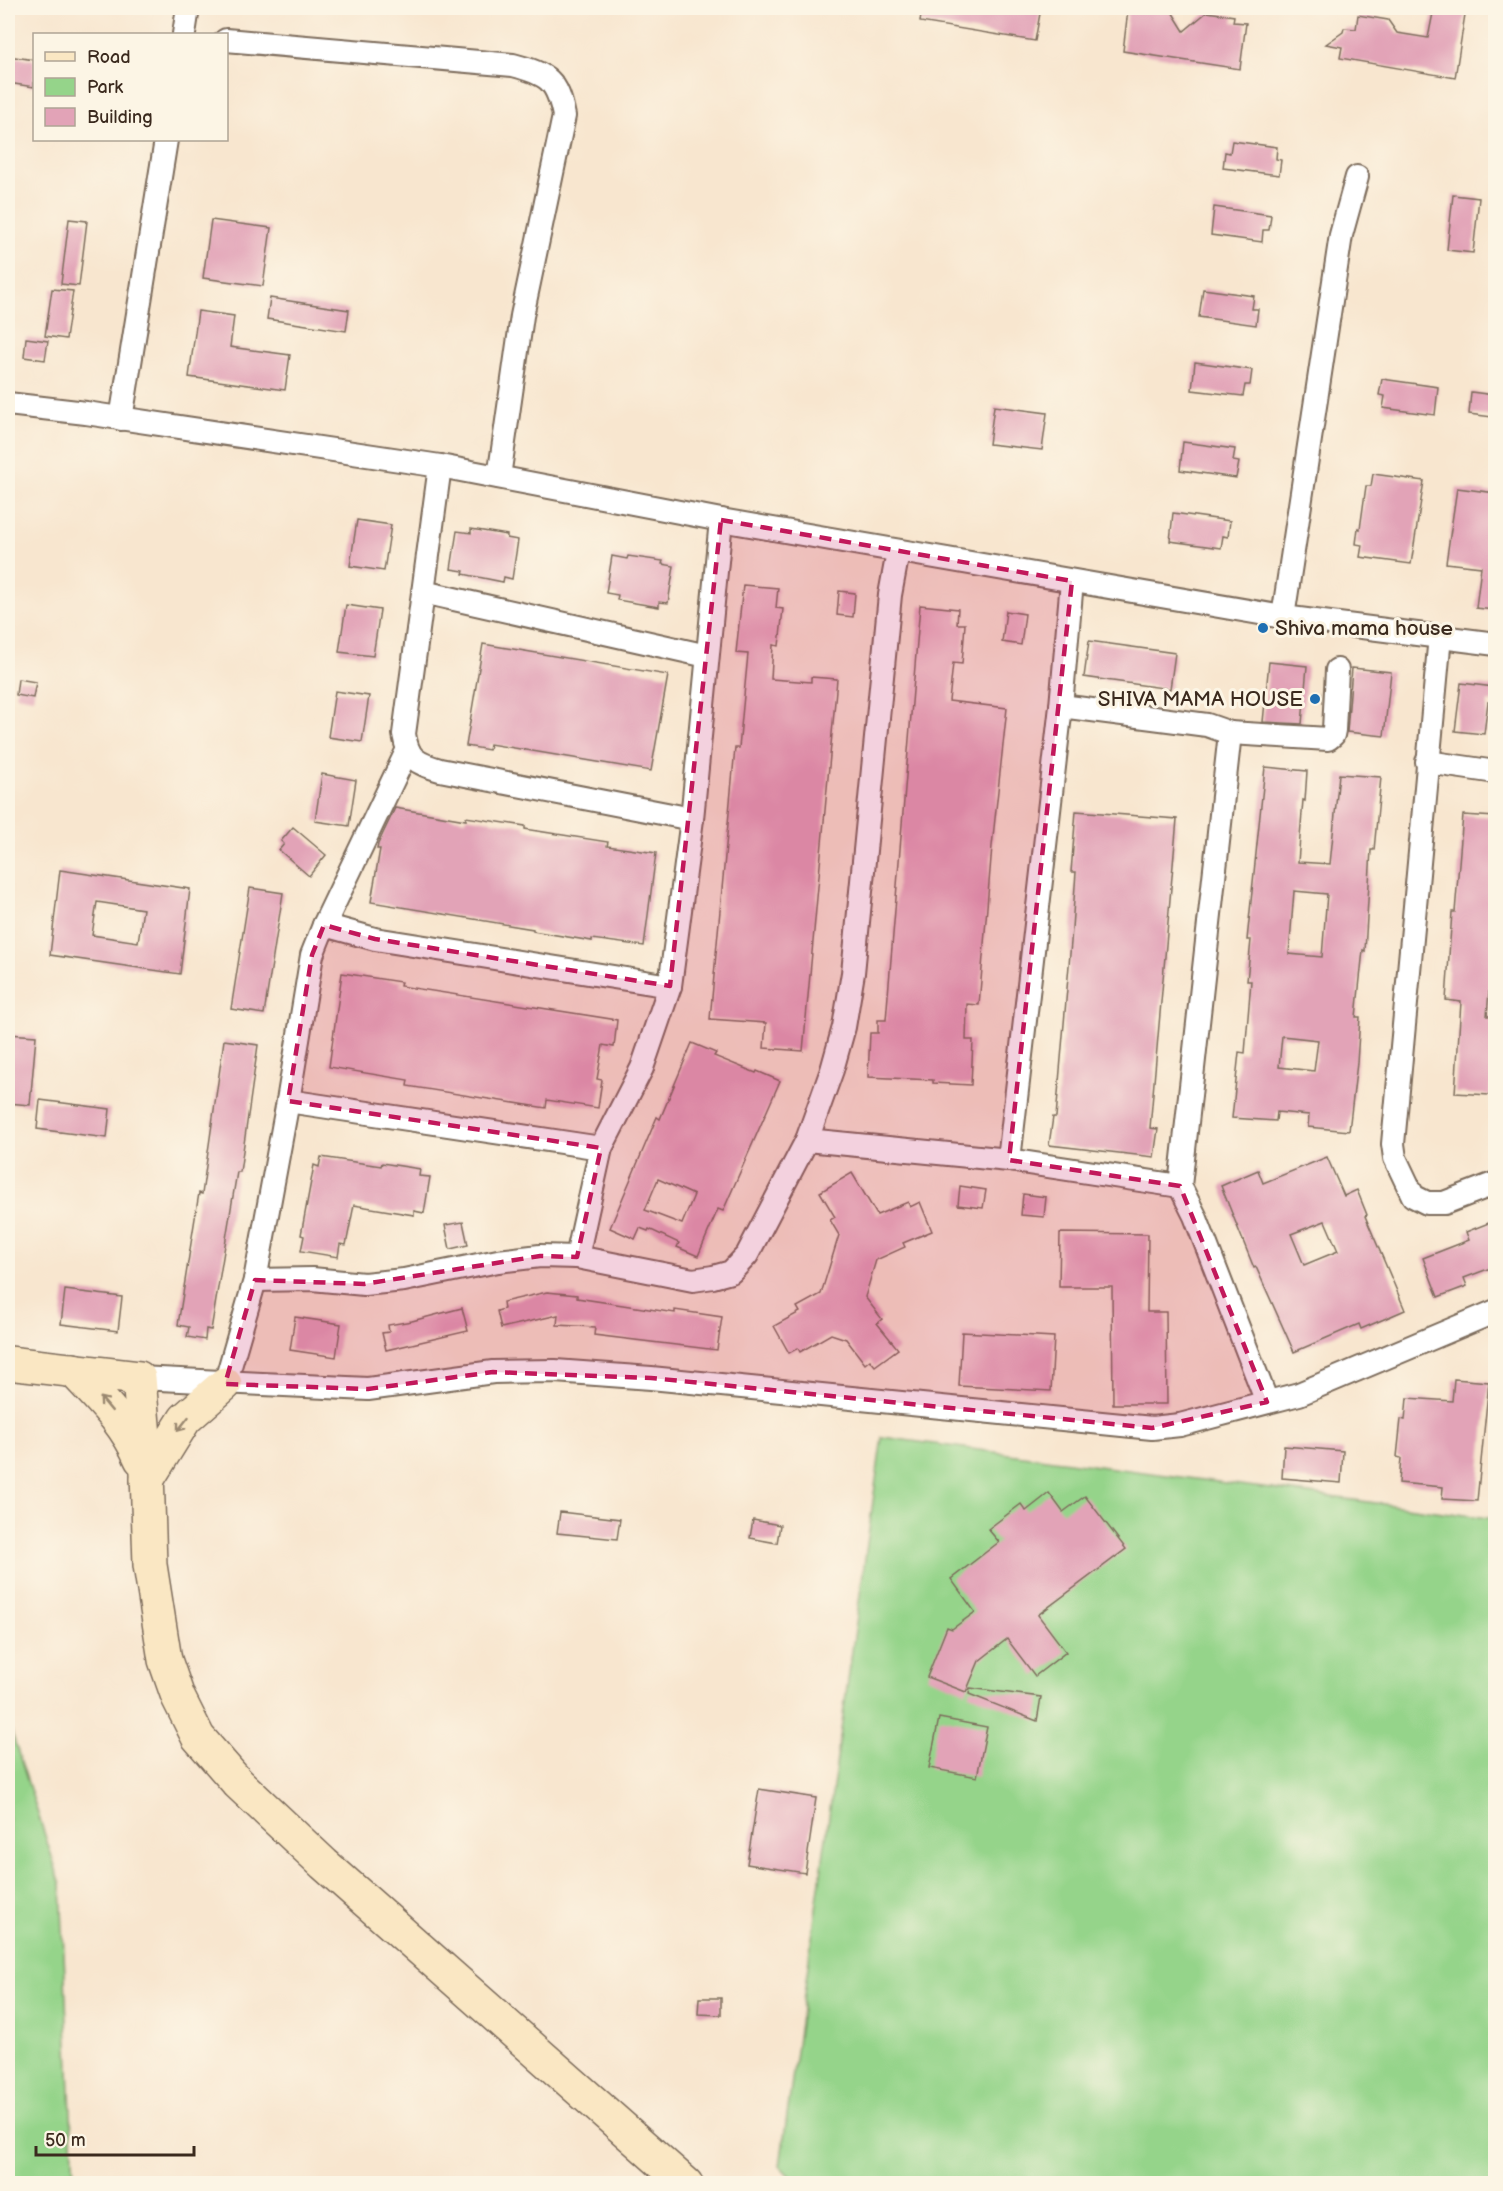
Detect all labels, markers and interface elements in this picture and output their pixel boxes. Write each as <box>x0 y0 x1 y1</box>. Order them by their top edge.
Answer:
legend <box>33 33 228 141</box>
text: Road <box>87 47 131 68</box>
text: Park <box>87 77 123 98</box>
text: Building <box>87 107 153 128</box>
place label: Shiva mama house <box>1275 616 1453 641</box>
marker: Shiva mama house <box>1256 621 1270 635</box>
place label: SHIVA MAMA HOUSE <box>1098 687 1303 712</box>
marker: SHIVA MAMA HOUSE <box>1308 692 1322 706</box>
one-way arrow <box>99 1397 113 1412</box>
one-way arrow <box>176 1416 189 1432</box>
scale bar <box>36 2119 194 2157</box>
text: 50 m <box>45 2130 86 2151</box>

